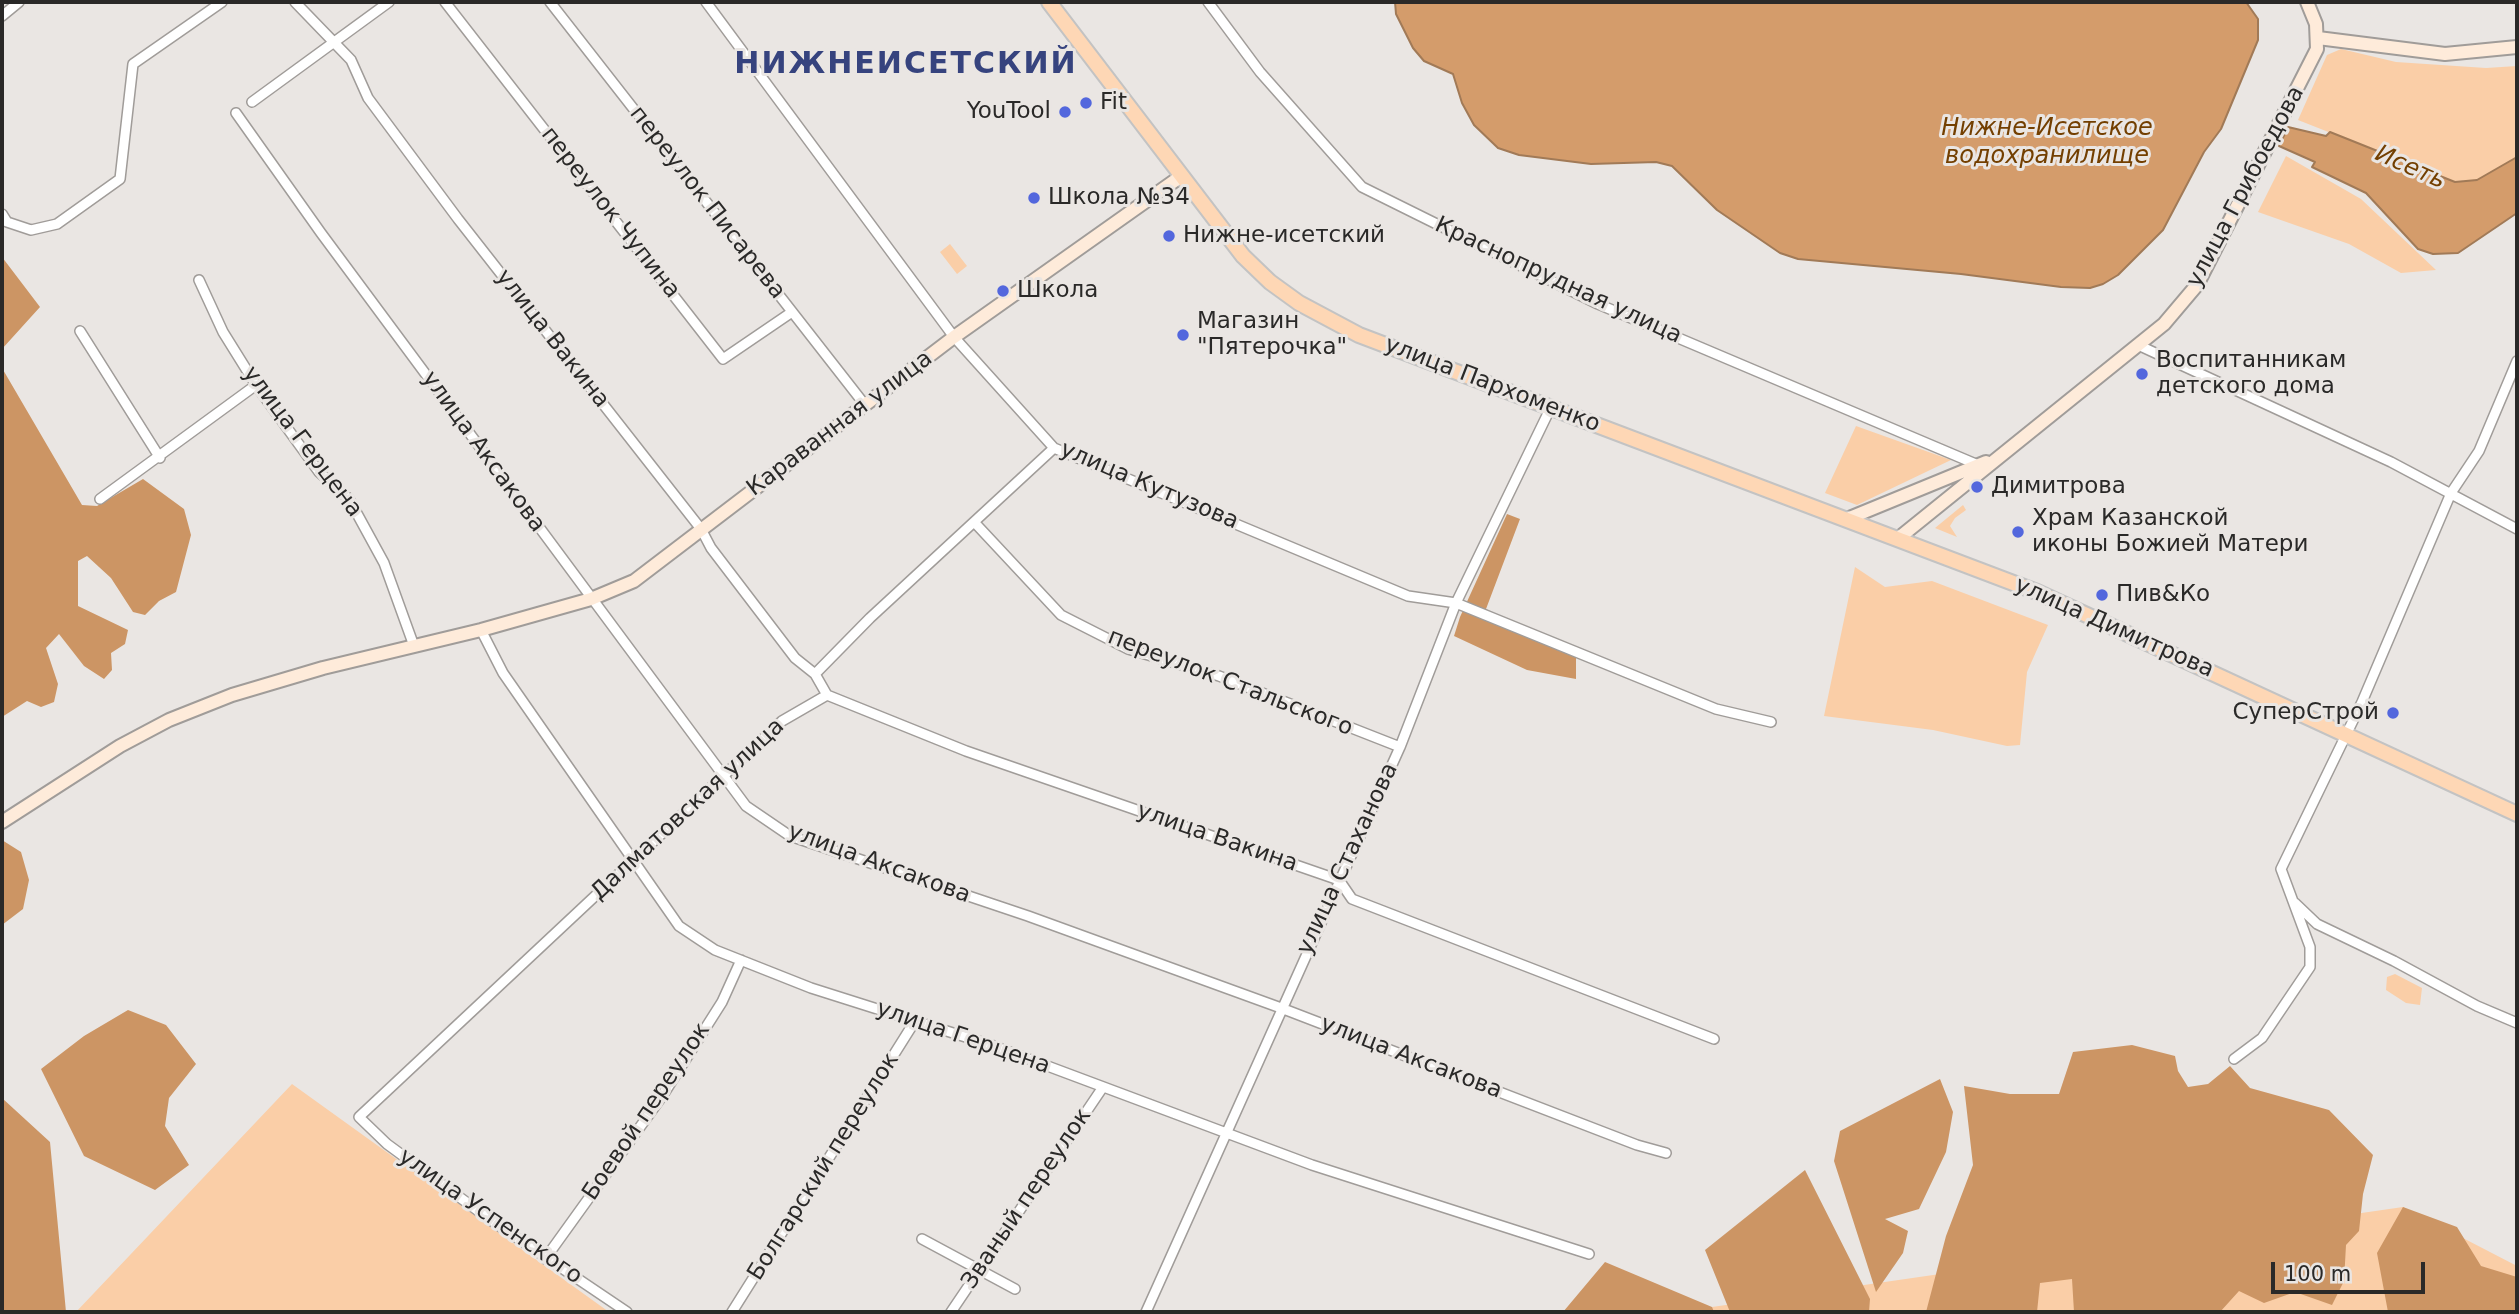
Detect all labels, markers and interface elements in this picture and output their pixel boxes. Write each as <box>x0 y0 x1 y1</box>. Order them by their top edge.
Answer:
district label: НИЖНЕИСЕТСКИЙ <box>736 47 1076 83</box>
street label: улица Грибоедова <box>2181 82 2311 292</box>
place label: Fit <box>1100 89 1127 117</box>
marker: Fit <box>1078 95 1094 111</box>
place label: YouTool <box>967 98 1051 126</box>
street label: переулок Писарева <box>623 101 791 305</box>
marker: YouTool <box>1057 104 1073 120</box>
water label: Нижне-Исетское водохранилище <box>1941 115 2153 171</box>
street label: переулок Чупина <box>534 122 686 304</box>
water label: Исеть <box>2370 140 2450 196</box>
place label: Школа №34 <box>1048 184 1190 212</box>
marker: Школа №34 <box>1026 190 1042 206</box>
street label: Краснопрудная улица <box>1430 212 1686 350</box>
place label: Нижне-исетский <box>1183 222 1385 250</box>
marker: Нижне-исетский <box>1161 228 1177 244</box>
street label: улица Вакина <box>489 264 615 414</box>
place label: Школа <box>1017 277 1098 305</box>
marker: Школа <box>995 283 1011 299</box>
place label: Магазин "Пятерочка" <box>1197 308 1347 362</box>
marker: Магазин "Пятерочка" <box>1175 327 1191 343</box>
street label: улица Пархоменко <box>1380 331 1604 439</box>
street label: Караванная улица <box>742 345 938 503</box>
place label: Воспитанникам детского дома <box>2156 347 2346 401</box>
street label: улица Герцена <box>236 361 368 523</box>
street label: улица Аксакова <box>415 366 551 538</box>
marker: Воспитанникам детского дома <box>2134 366 2150 382</box>
street label: улица Кутузова <box>1056 436 1242 536</box>
place label: Димитрова <box>1991 473 2126 501</box>
marker: Димитрова <box>1969 479 1985 495</box>
place label: Храм Казанской иконы Божией Матери <box>2032 505 2308 559</box>
marker: Храм Казанской иконы Божией Матери <box>2010 524 2026 540</box>
street label: улица Димитрова <box>2010 572 2218 684</box>
place label: Пив&Ко <box>2116 581 2210 609</box>
marker: Пив&Ко <box>2094 587 2110 603</box>
street label: переулок Стальского <box>1104 624 1356 742</box>
place label: СуперСтрой <box>2232 699 2379 727</box>
marker: СуперСтрой <box>2385 705 2401 721</box>
street label: Далматовская улица <box>586 713 790 907</box>
street label: улица Стаханова <box>1291 759 1405 959</box>
street label: улица Вакина <box>1133 798 1301 878</box>
street label: улица Аксакова <box>784 818 974 910</box>
street label: улица Герцена <box>872 995 1054 1081</box>
street label: улица Аксакова <box>1316 1011 1506 1105</box>
street label: Боевой переулок <box>577 1018 717 1206</box>
street label: Болгарский переулок <box>743 1048 905 1286</box>
street label: Званый переулок <box>956 1103 1098 1295</box>
street label: улица Успенского <box>393 1143 587 1291</box>
scale bar <box>2274 1248 2428 1292</box>
text: 100 m <box>2284 1262 2351 1286</box>

